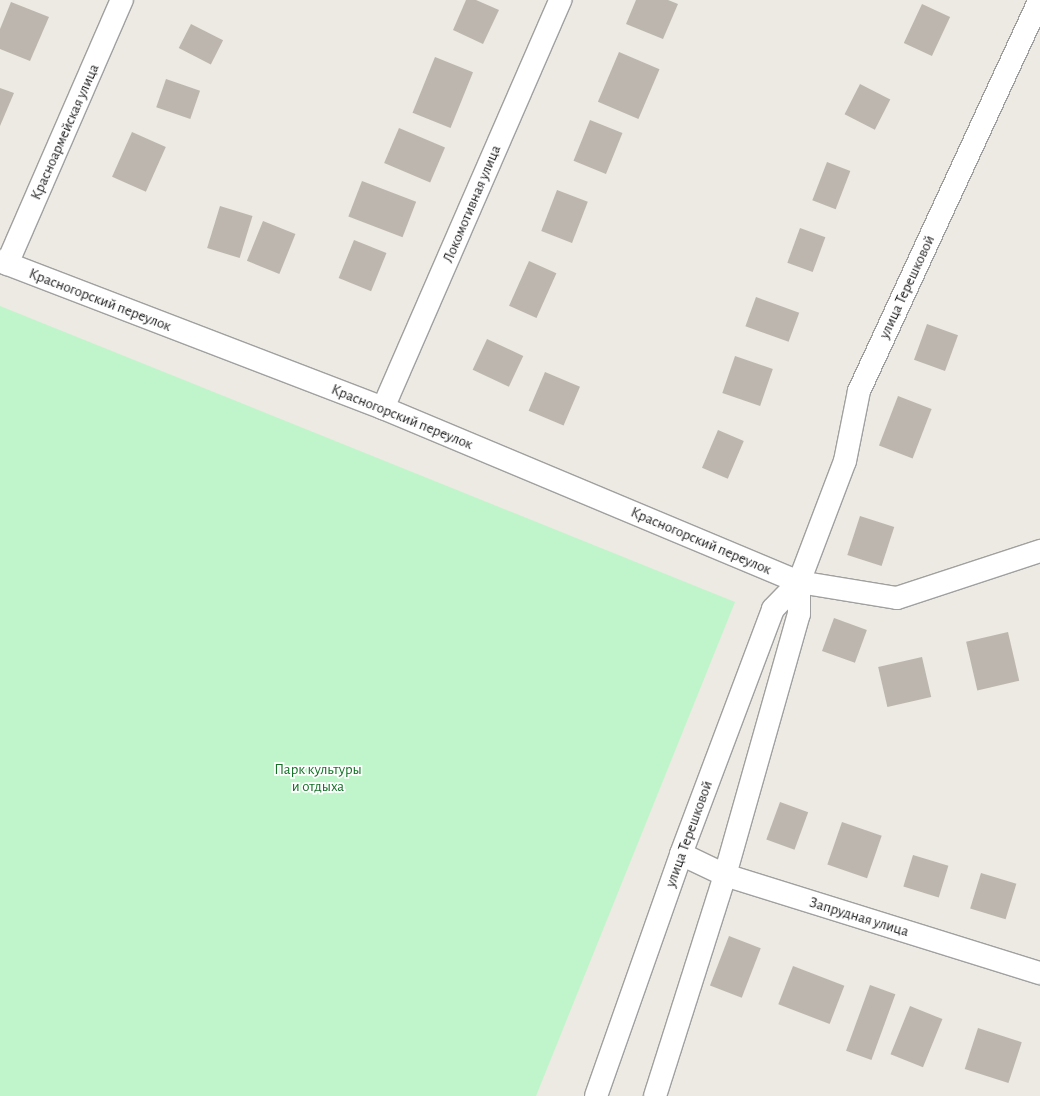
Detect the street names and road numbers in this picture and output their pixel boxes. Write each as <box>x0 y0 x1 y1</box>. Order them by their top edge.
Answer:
street label: Красноармейская улица <box>27 61 103 203</box>
street label: Локомотивная улица <box>439 143 505 265</box>
street label: улица Терешковой <box>875 232 939 342</box>
street label: Красногорский переулок <box>26 265 174 335</box>
street label: Красногорский переулок <box>329 380 475 454</box>
street label: Красногорский переулок <box>628 503 774 579</box>
street label: улица Терешковой <box>661 778 717 890</box>
street label: Запрудная улица <box>807 893 911 941</box>

